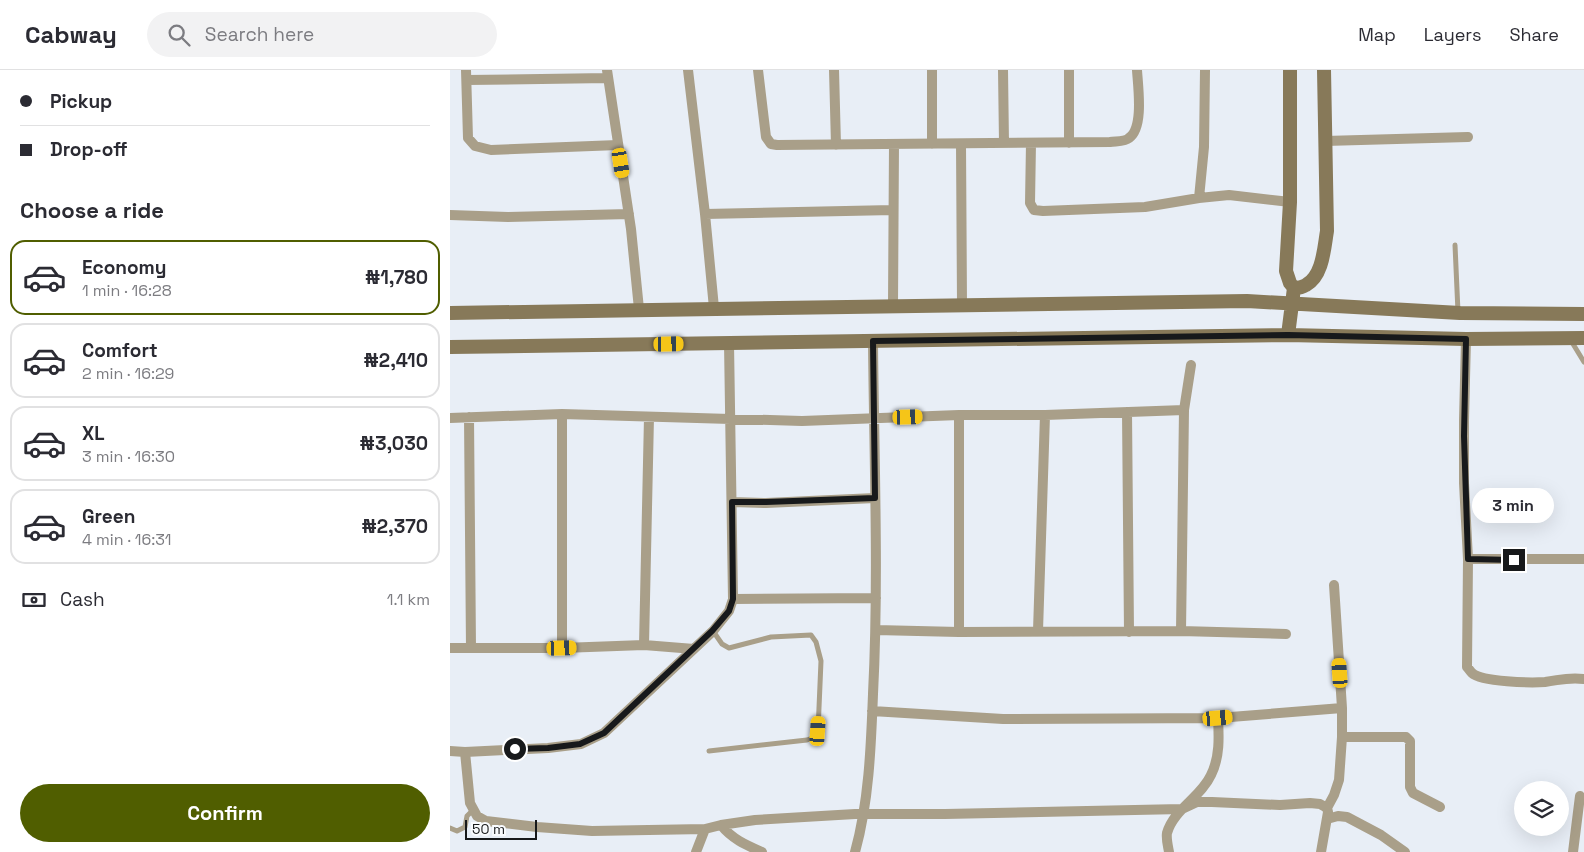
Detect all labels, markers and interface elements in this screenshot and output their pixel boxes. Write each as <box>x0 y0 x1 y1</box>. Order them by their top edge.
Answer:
search box <box>147 12 497 57</box>
text: Cabway <box>25 19 117 50</box>
icon: search <box>165 21 193 49</box>
text: Search here <box>205 22 314 47</box>
text: Map <box>1358 23 1396 46</box>
text: Layers <box>1424 23 1481 46</box>
text: Share <box>1509 23 1559 46</box>
text: Pickup <box>50 89 112 114</box>
text: Drop-off <box>50 137 128 162</box>
car <box>611 147 630 179</box>
text: Choose a ride <box>20 196 164 224</box>
icon: car <box>22 255 67 300</box>
text: Economy <box>82 255 166 280</box>
text: ₦1,780 <box>365 265 428 290</box>
text: 1 min · 16:28 <box>82 280 172 301</box>
car <box>653 336 684 352</box>
icon: car <box>22 338 67 383</box>
text: Comfort <box>82 338 158 363</box>
text: ₦2,410 <box>364 348 428 373</box>
text: 2 min · 16:29 <box>82 363 174 384</box>
car <box>892 409 923 425</box>
icon: car <box>22 421 67 466</box>
text: XL <box>82 421 105 446</box>
text: ₦3,030 <box>360 431 428 456</box>
text: 3 min · 16:30 <box>82 446 175 467</box>
callout: 3 min <box>1473 488 1555 522</box>
text: 3 min <box>1492 495 1534 516</box>
icon: car <box>22 504 67 549</box>
text: Green <box>82 504 135 529</box>
text: ₦2,370 <box>361 514 428 539</box>
text: 4 min · 16:31 <box>82 529 171 550</box>
route end <box>1503 549 1525 571</box>
icon: cash <box>20 586 48 614</box>
text: Cash <box>60 587 105 612</box>
text: 1.1 km <box>387 589 430 610</box>
car <box>546 640 577 656</box>
car <box>1331 658 1348 688</box>
car <box>1202 709 1233 727</box>
car <box>809 716 826 746</box>
route start <box>504 738 526 760</box>
map controls <box>1514 781 1569 836</box>
button: layers <box>1514 781 1569 836</box>
button: Confirm <box>20 784 430 842</box>
scale bar <box>465 817 538 840</box>
text: 50 m <box>472 820 505 838</box>

